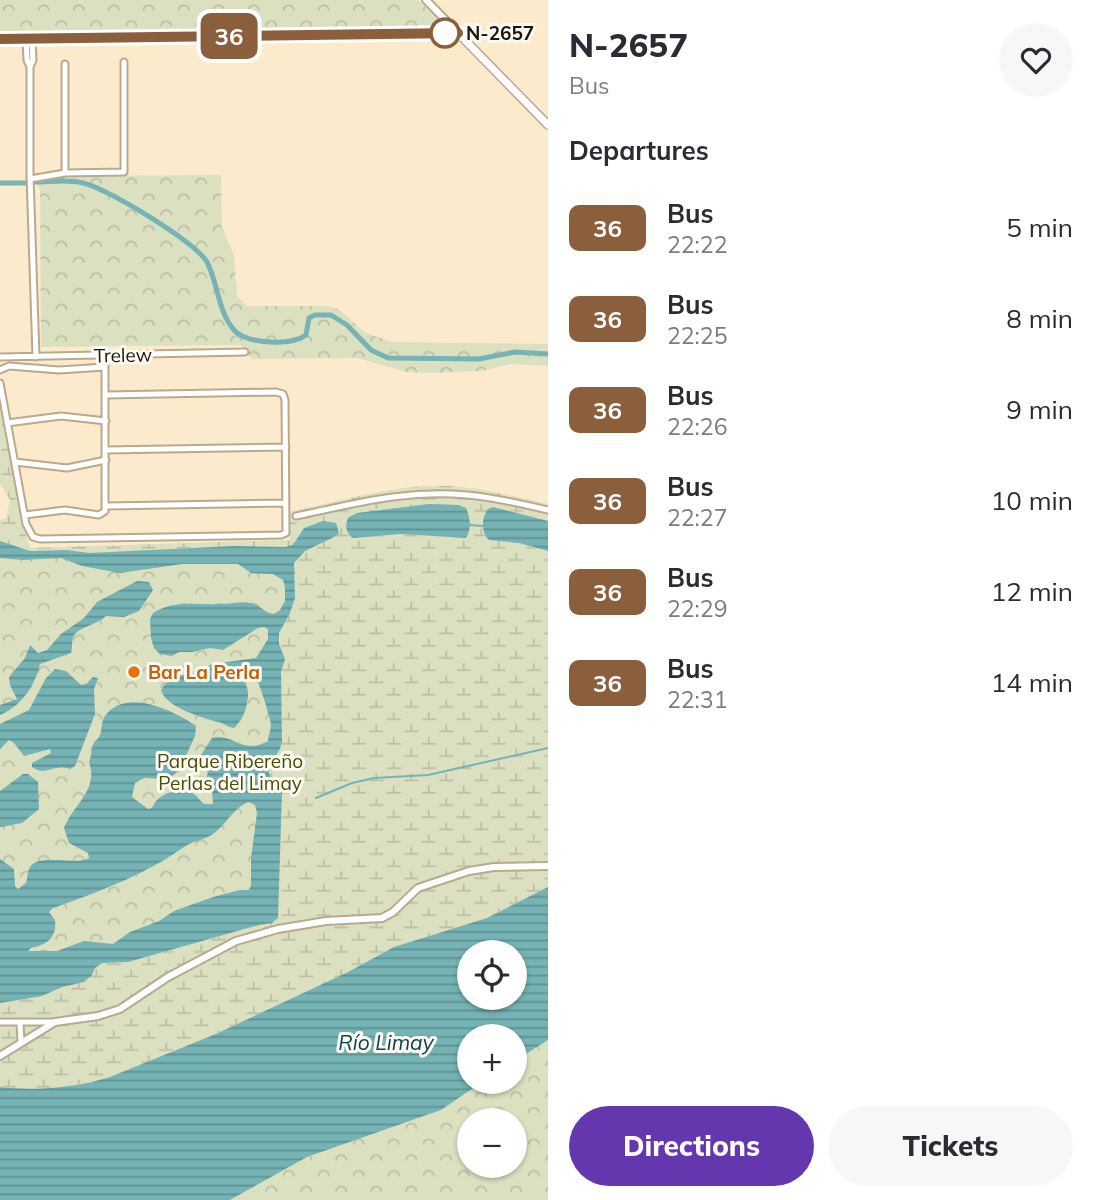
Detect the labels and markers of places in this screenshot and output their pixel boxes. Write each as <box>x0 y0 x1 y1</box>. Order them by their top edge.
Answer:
marker: N-2657 <box>430 18 460 48</box>
place label: N-2657 <box>466 21 534 45</box>
place label: Bar La Perla <box>148 660 260 684</box>
marker: Bar La Perla <box>126 664 142 680</box>

